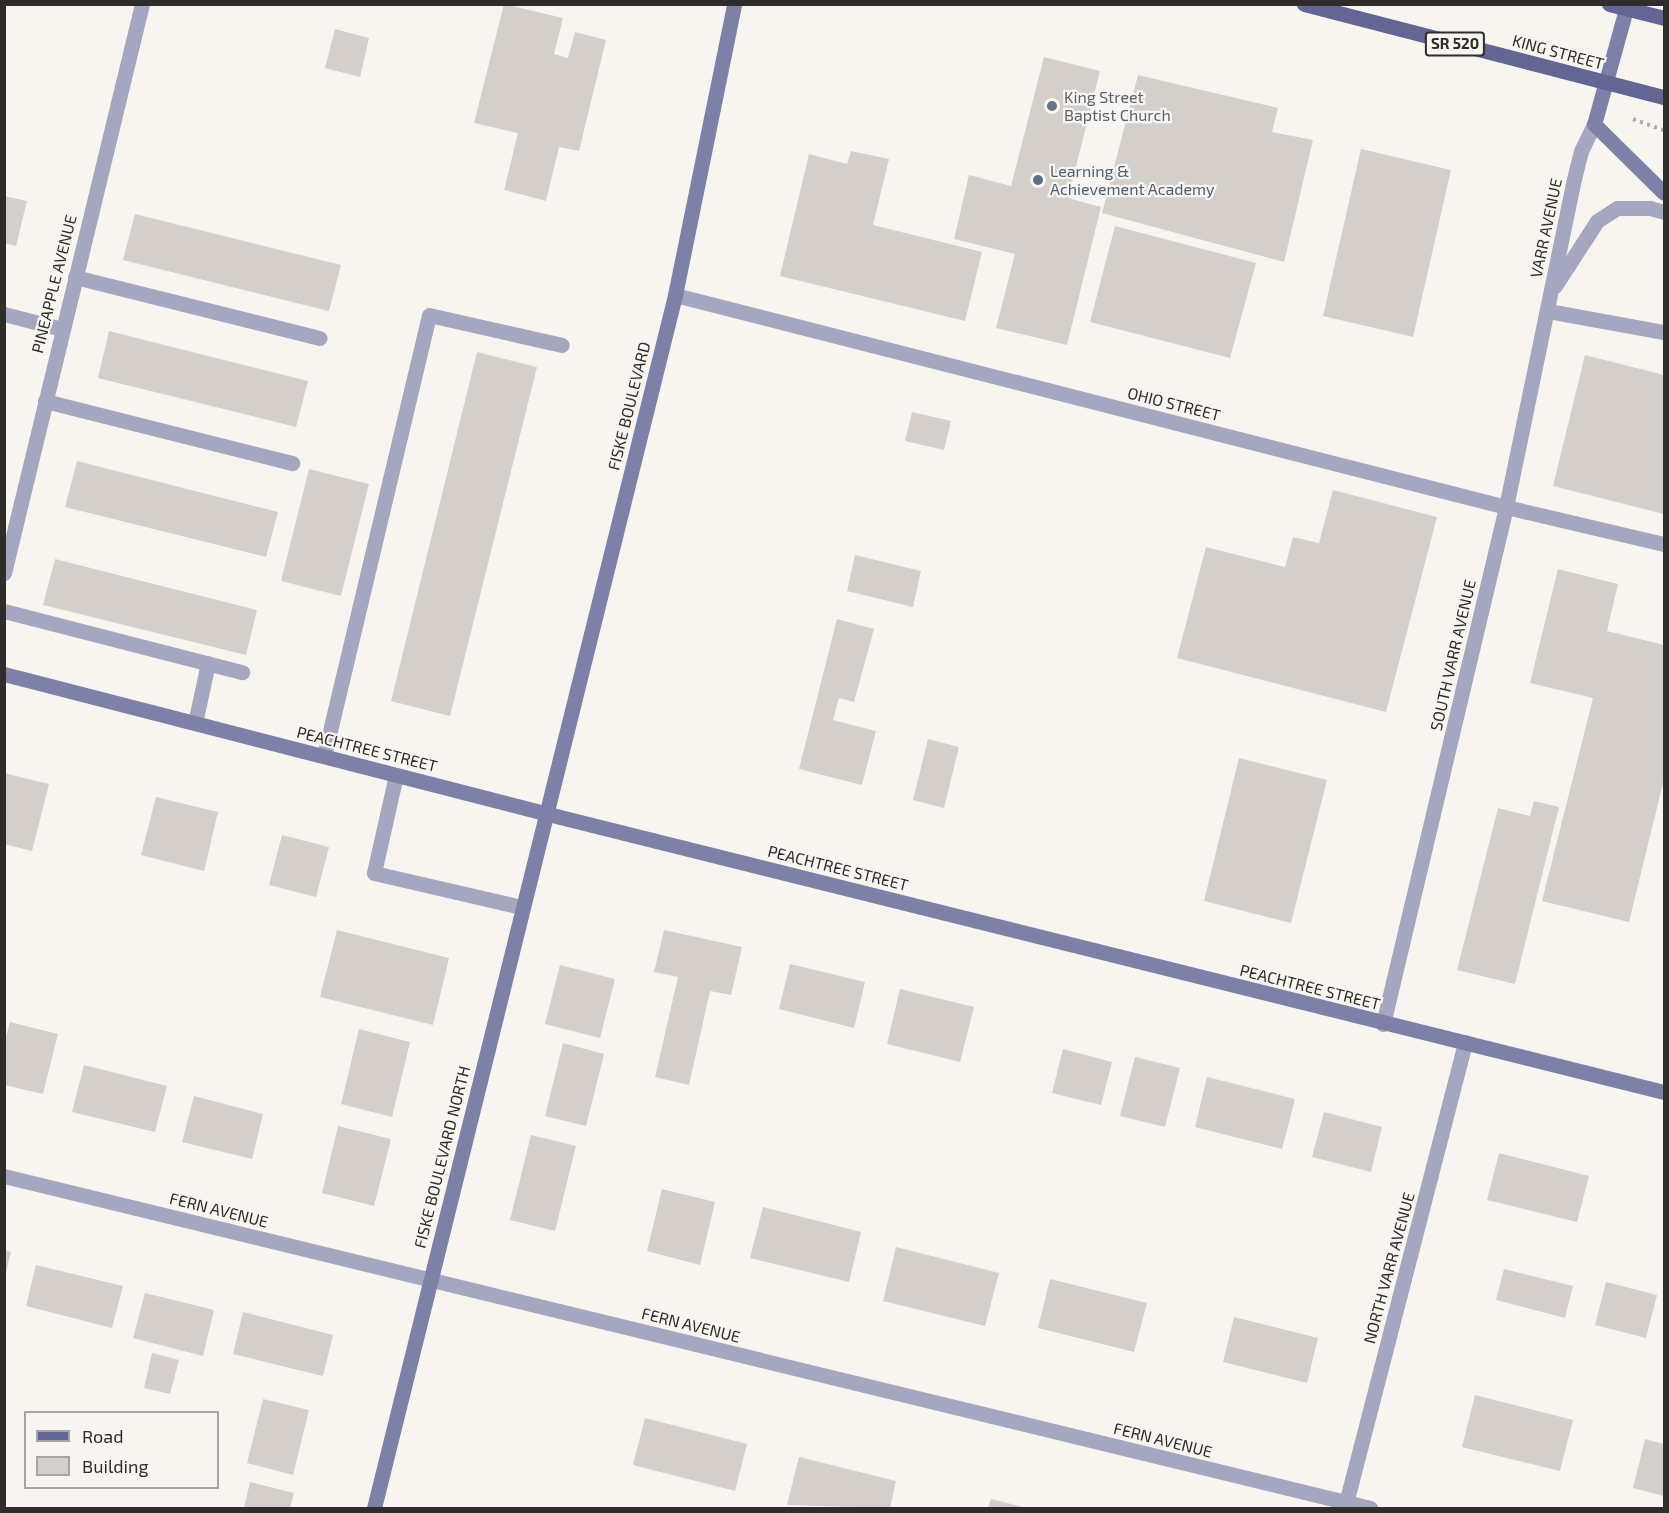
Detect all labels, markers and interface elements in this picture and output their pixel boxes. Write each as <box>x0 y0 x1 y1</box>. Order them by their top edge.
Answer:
street label: KING STREET <box>1510 31 1606 73</box>
road number: SR 520 <box>1424 32 1486 56</box>
place label: King Street Baptist Church <box>1064 87 1171 125</box>
marker: King Street Baptist Church <box>1045 99 1059 113</box>
place label: Learning & Achievement Academy <box>1050 161 1215 199</box>
marker: Learning & Achievement Academy <box>1031 173 1045 187</box>
street label: VARR AVENUE <box>1526 176 1566 280</box>
street label: PINEAPPLE AVENUE <box>27 213 81 355</box>
street label: FISKE BOULEVARD <box>604 340 654 472</box>
street label: OHIO STREET <box>1125 383 1223 425</box>
street label: SOUTH VARR AVENUE <box>1426 577 1480 733</box>
street label: PEACHTREE STREET <box>295 722 439 776</box>
street label: PEACHTREE STREET <box>766 841 910 895</box>
street label: PEACHTREE STREET <box>1238 960 1382 1014</box>
street label: FISKE BOULEVARD NORTH <box>410 1064 474 1250</box>
street label: FERN AVENUE <box>168 1188 270 1232</box>
street label: NORTH VARR AVENUE <box>1359 1190 1419 1346</box>
street label: FERN AVENUE <box>640 1303 742 1347</box>
legend <box>24 1411 219 1489</box>
street label: FERN AVENUE <box>1112 1418 1214 1462</box>
text: Road <box>82 1425 123 1447</box>
text: Building <box>82 1455 149 1477</box>

